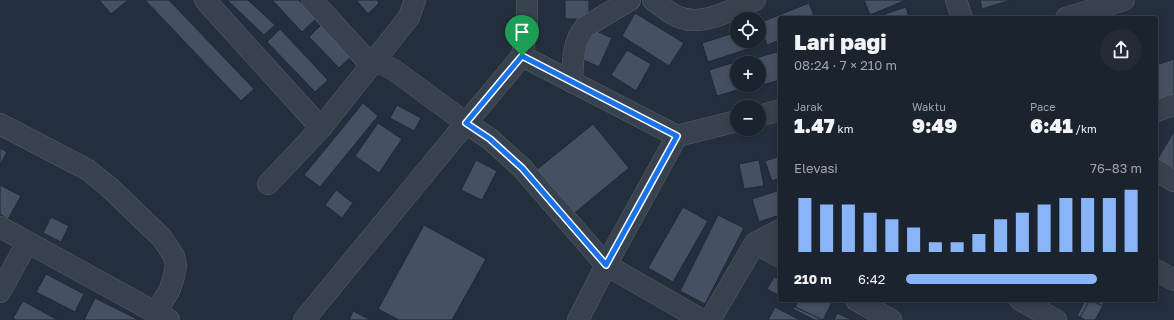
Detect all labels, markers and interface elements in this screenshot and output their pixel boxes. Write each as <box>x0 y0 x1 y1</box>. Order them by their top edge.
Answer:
map controls <box>730 12 766 136</box>
button: locate <box>730 12 766 48</box>
pin <box>505 15 539 56</box>
icon: arrive <box>511 21 533 43</box>
text: Lari pagi <box>794 28 887 55</box>
button: share <box>1100 29 1142 71</box>
button: + <box>730 56 766 92</box>
text: 08:24 · 7 × 210 m <box>794 57 897 73</box>
button: − <box>730 100 766 136</box>
text: Jarak <box>794 100 823 113</box>
text: Waktu <box>912 100 946 113</box>
text: Pace <box>1030 100 1056 113</box>
text: 1.47 <box>794 113 835 137</box>
text: 9:49 <box>912 113 957 137</box>
text: 6:41 <box>1030 113 1073 137</box>
text: km <box>835 122 854 135</box>
text: /km <box>1073 122 1097 135</box>
text: Elevasi <box>794 160 838 176</box>
text: 76–83 m <box>1090 160 1142 176</box>
text: 210 m <box>794 271 832 287</box>
text: 6:42 <box>858 271 885 287</box>

